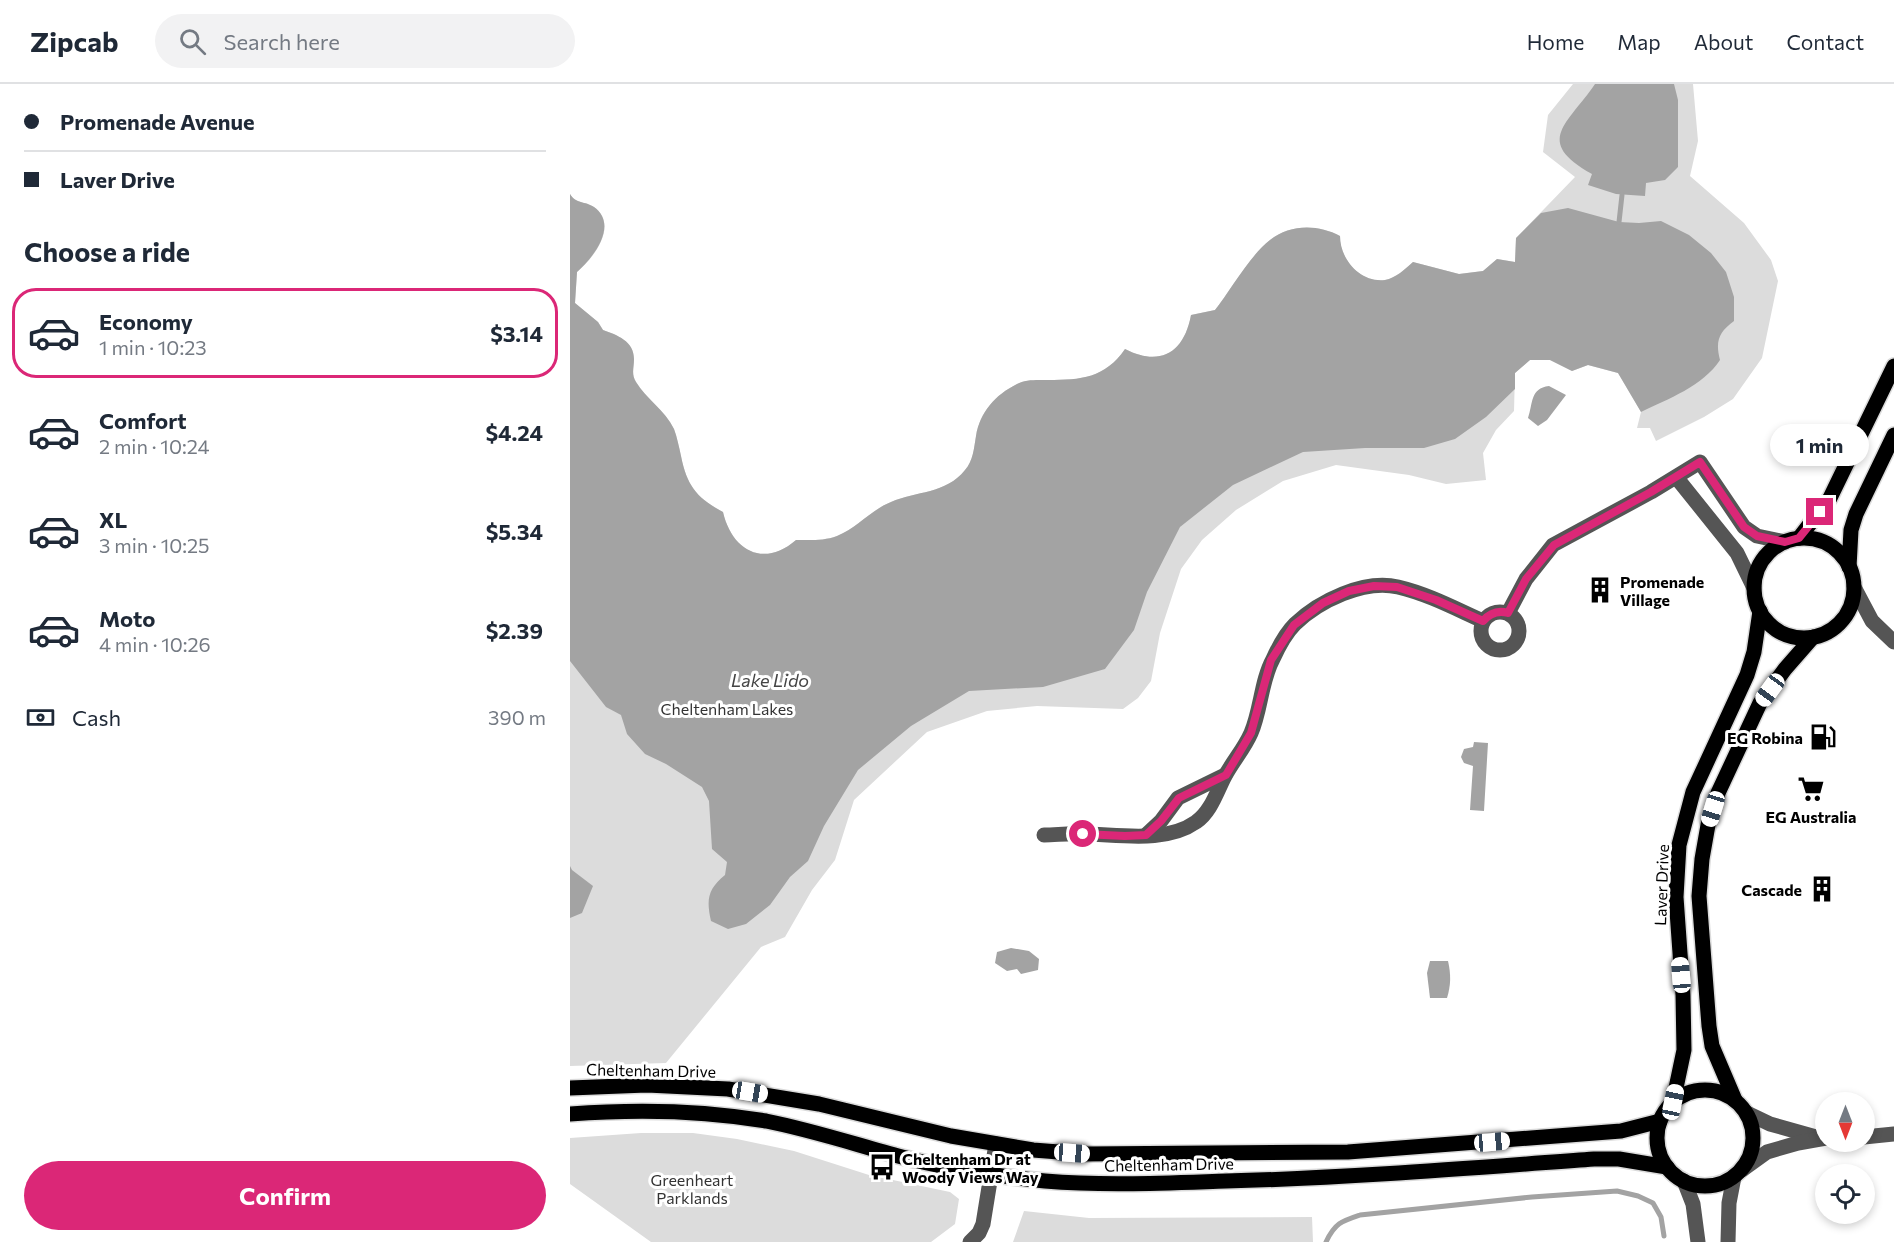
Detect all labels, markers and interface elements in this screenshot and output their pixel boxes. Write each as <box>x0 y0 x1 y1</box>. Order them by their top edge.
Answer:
search box <box>155 14 575 68</box>
text: Zipcab <box>30 24 119 58</box>
icon: search <box>176 25 209 58</box>
text: Search here <box>224 28 340 55</box>
text: Home <box>1527 29 1584 54</box>
text: Map <box>1617 29 1661 54</box>
text: About <box>1694 29 1753 54</box>
text: Contact <box>1786 29 1864 54</box>
text: Promenade Avenue <box>60 108 255 135</box>
text: Laver Drive <box>60 166 175 193</box>
text: Choose a ride <box>24 235 190 268</box>
icon: car <box>27 306 81 360</box>
text: Economy <box>99 308 193 335</box>
text: $3.14 <box>490 320 543 347</box>
text: 1 min · 10:23 <box>99 335 207 359</box>
icon: car <box>27 405 81 459</box>
text: Comfort <box>99 407 187 434</box>
text: $4.24 <box>485 419 543 446</box>
callout: 1 min <box>1770 425 1870 467</box>
text: 1 min <box>1796 433 1843 457</box>
text: 2 min · 10:24 <box>99 434 209 458</box>
route end <box>1806 498 1833 525</box>
icon: car <box>27 504 81 558</box>
text: XL <box>99 506 127 533</box>
text: $5.34 <box>486 518 543 545</box>
text: 3 min · 10:25 <box>99 533 210 557</box>
place label: Promenade Village <box>1620 572 1704 609</box>
building icon: Promenade Village <box>1585 575 1615 605</box>
icon: car <box>27 603 81 657</box>
text: Moto <box>99 605 155 632</box>
text: $2.39 <box>486 617 543 644</box>
text: 4 min · 10:26 <box>99 632 211 656</box>
water label: Lake Lido <box>731 669 809 691</box>
car <box>1752 670 1788 710</box>
park label: Cheltenham Lakes <box>661 699 793 718</box>
icon: cash <box>24 701 57 734</box>
text: Cash <box>72 704 121 731</box>
text: 390 m <box>488 705 546 729</box>
fuel station icon: EG Robina <box>1808 722 1838 752</box>
place label: EG Robina <box>1727 728 1803 747</box>
supermarket icon: EG Australia <box>1796 774 1826 804</box>
car <box>1699 789 1727 829</box>
place label: EG Australia <box>1766 807 1856 826</box>
route start <box>1069 820 1096 847</box>
street label: Laver Drive <box>1650 844 1672 926</box>
building icon: Cascade <box>1807 874 1837 904</box>
place label: Cascade <box>1741 880 1802 899</box>
car <box>1670 956 1692 994</box>
street label: Cheltenham Drive <box>586 1059 716 1081</box>
car <box>731 1080 769 1104</box>
car <box>1660 1083 1686 1121</box>
north arrow <box>1815 1092 1875 1152</box>
map controls <box>1815 1092 1875 1224</box>
car <box>1473 1131 1511 1153</box>
car <box>1053 1143 1091 1163</box>
place label: Cheltenham Dr at Woody Views Way <box>902 1149 1039 1186</box>
bus stop icon: Cheltenham Dr at Woody Views Way <box>867 1152 897 1182</box>
street label: Cheltenham Drive <box>1104 1153 1234 1175</box>
button: Confirm <box>24 1161 546 1230</box>
button: locate <box>1815 1164 1875 1224</box>
park label: Greenheart Parklands <box>651 1170 734 1207</box>

